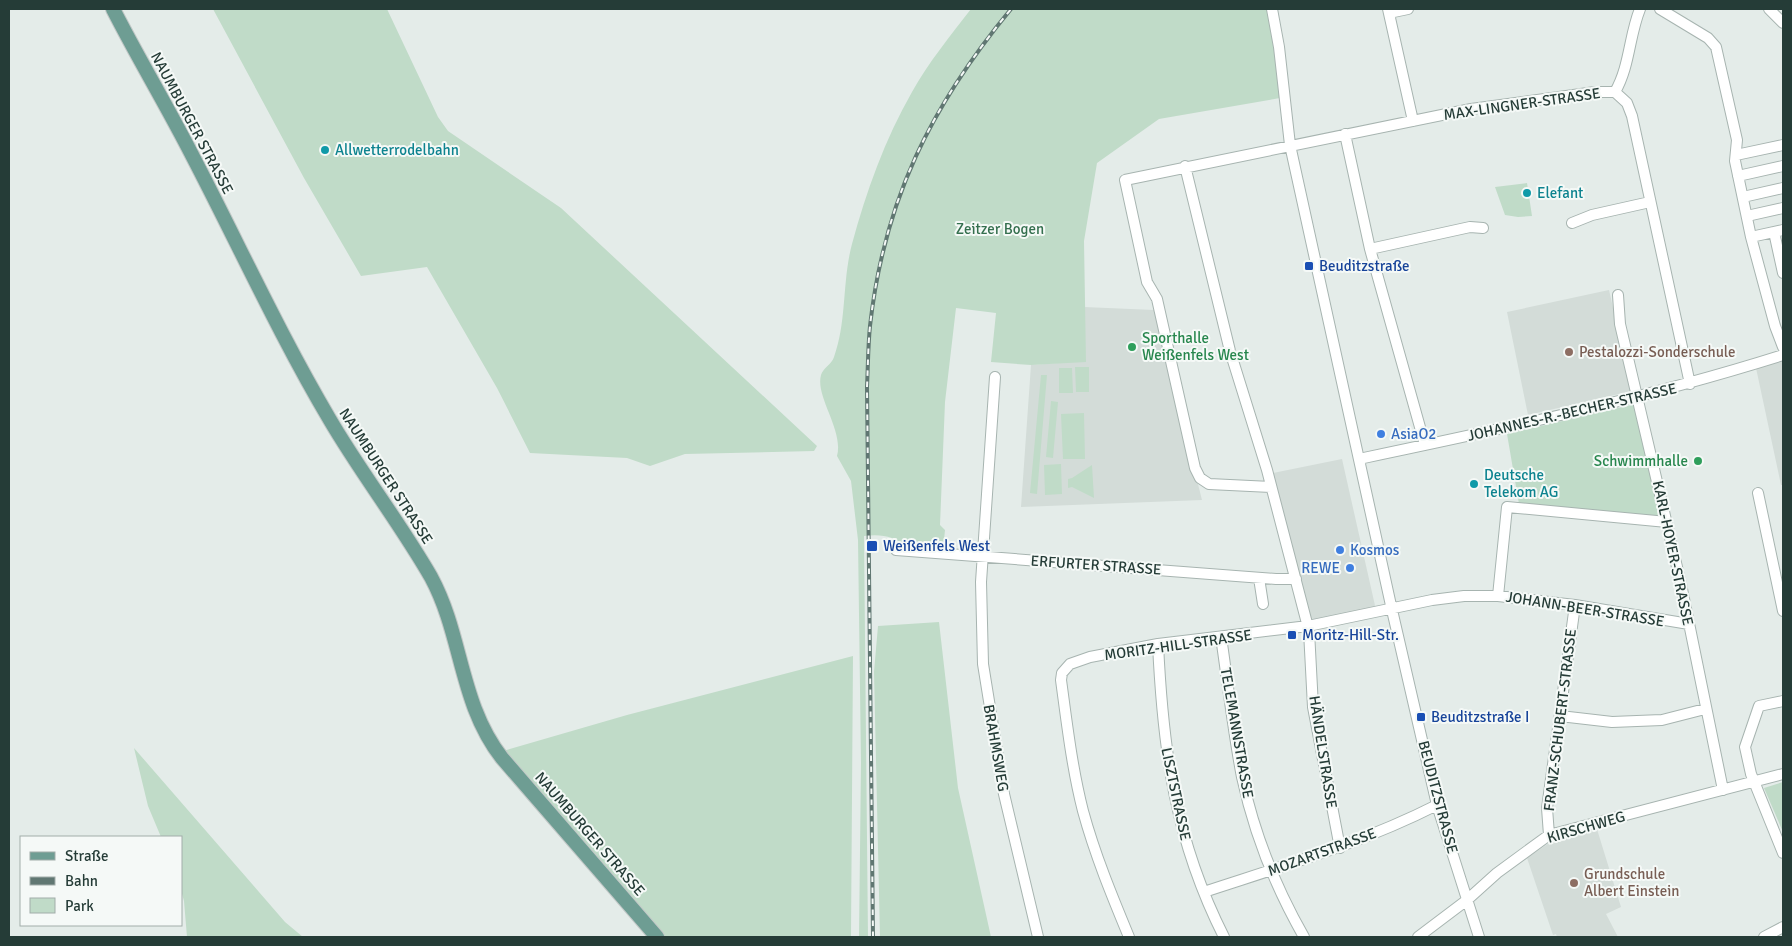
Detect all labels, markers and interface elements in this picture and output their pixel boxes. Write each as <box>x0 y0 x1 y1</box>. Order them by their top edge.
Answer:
street label: NAUMBURGER STRASSE <box>147 49 237 197</box>
street label: MAX-LINGNER-STRASSE <box>1442 84 1602 124</box>
place label: Allwetterrodelbahn <box>335 141 459 159</box>
marker: Allwetterrodelbahn <box>319 144 331 156</box>
place label: Elefant <box>1537 184 1583 202</box>
marker: Elefant <box>1521 187 1533 199</box>
park label: Zeitzer Bogen <box>956 220 1044 238</box>
place label: Beuditzstraße <box>1319 257 1410 275</box>
marker: Beuditzstraße <box>1303 260 1315 272</box>
place label: Sporthalle Weißenfels West <box>1142 329 1249 364</box>
marker: Sporthalle Weißenfels West <box>1126 341 1138 353</box>
place label: Pestalozzi-Sonderschule <box>1579 343 1736 361</box>
marker: Pestalozzi-Sonderschule <box>1563 346 1575 358</box>
street label: JOHANNES-R.-BECHER-STRASSE <box>1466 379 1678 445</box>
street label: NAUMBURGER STRASSE <box>335 405 437 547</box>
place label: AsiaO2 <box>1391 425 1436 443</box>
marker: AsiaO2 <box>1375 428 1387 440</box>
place label: Schwimmhalle <box>1594 452 1688 470</box>
marker: Schwimmhalle <box>1692 455 1704 467</box>
place label: Deutsche Telekom AG <box>1484 466 1558 501</box>
marker: Deutsche Telekom AG <box>1468 478 1480 490</box>
street label: KARL-HOYER-STRASSE <box>1649 479 1697 627</box>
place label: Weißenfels West <box>883 537 990 555</box>
marker: Weißenfels West <box>865 539 879 553</box>
place label: Kosmos <box>1350 541 1400 559</box>
marker: Kosmos <box>1334 544 1346 556</box>
street label: ERFURTER STRASSE <box>1030 551 1162 579</box>
place label: REWE <box>1301 559 1340 577</box>
marker: REWE <box>1344 562 1356 574</box>
street label: JOHANN-BEER-STRASSE <box>1505 588 1665 630</box>
street label: MORITZ-HILL-STRASSE <box>1103 626 1253 664</box>
place label: Moritz-Hill-Str. <box>1302 626 1399 644</box>
street label: FRANZ-SCHUBERT-STRASSE <box>1540 628 1580 812</box>
marker: Moritz-Hill-Str. <box>1286 629 1298 641</box>
street label: TELEMANNSTRASSE <box>1217 666 1257 800</box>
street label: HÄNDELSTRASSE <box>1305 694 1341 810</box>
street label: BRAHMSWEG <box>979 703 1013 793</box>
place label: Beuditzstraße I <box>1431 708 1529 726</box>
marker: Beuditzstraße I <box>1415 711 1427 723</box>
street label: BEUDITZSTRASSE <box>1414 739 1462 855</box>
street label: LISZTSTRASSE <box>1157 746 1195 842</box>
street label: NAUMBURGER STRASSE <box>531 768 649 900</box>
street label: KIRSCHWEG <box>1545 807 1627 847</box>
street label: MOZARTSTRASSE <box>1265 824 1379 880</box>
legend <box>20 836 182 926</box>
text: Straße <box>65 847 109 865</box>
place label: Grundschule Albert Einstein <box>1584 865 1679 900</box>
text: Bahn <box>65 872 98 890</box>
marker: Grundschule Albert Einstein <box>1568 877 1580 889</box>
text: Park <box>65 897 94 915</box>

